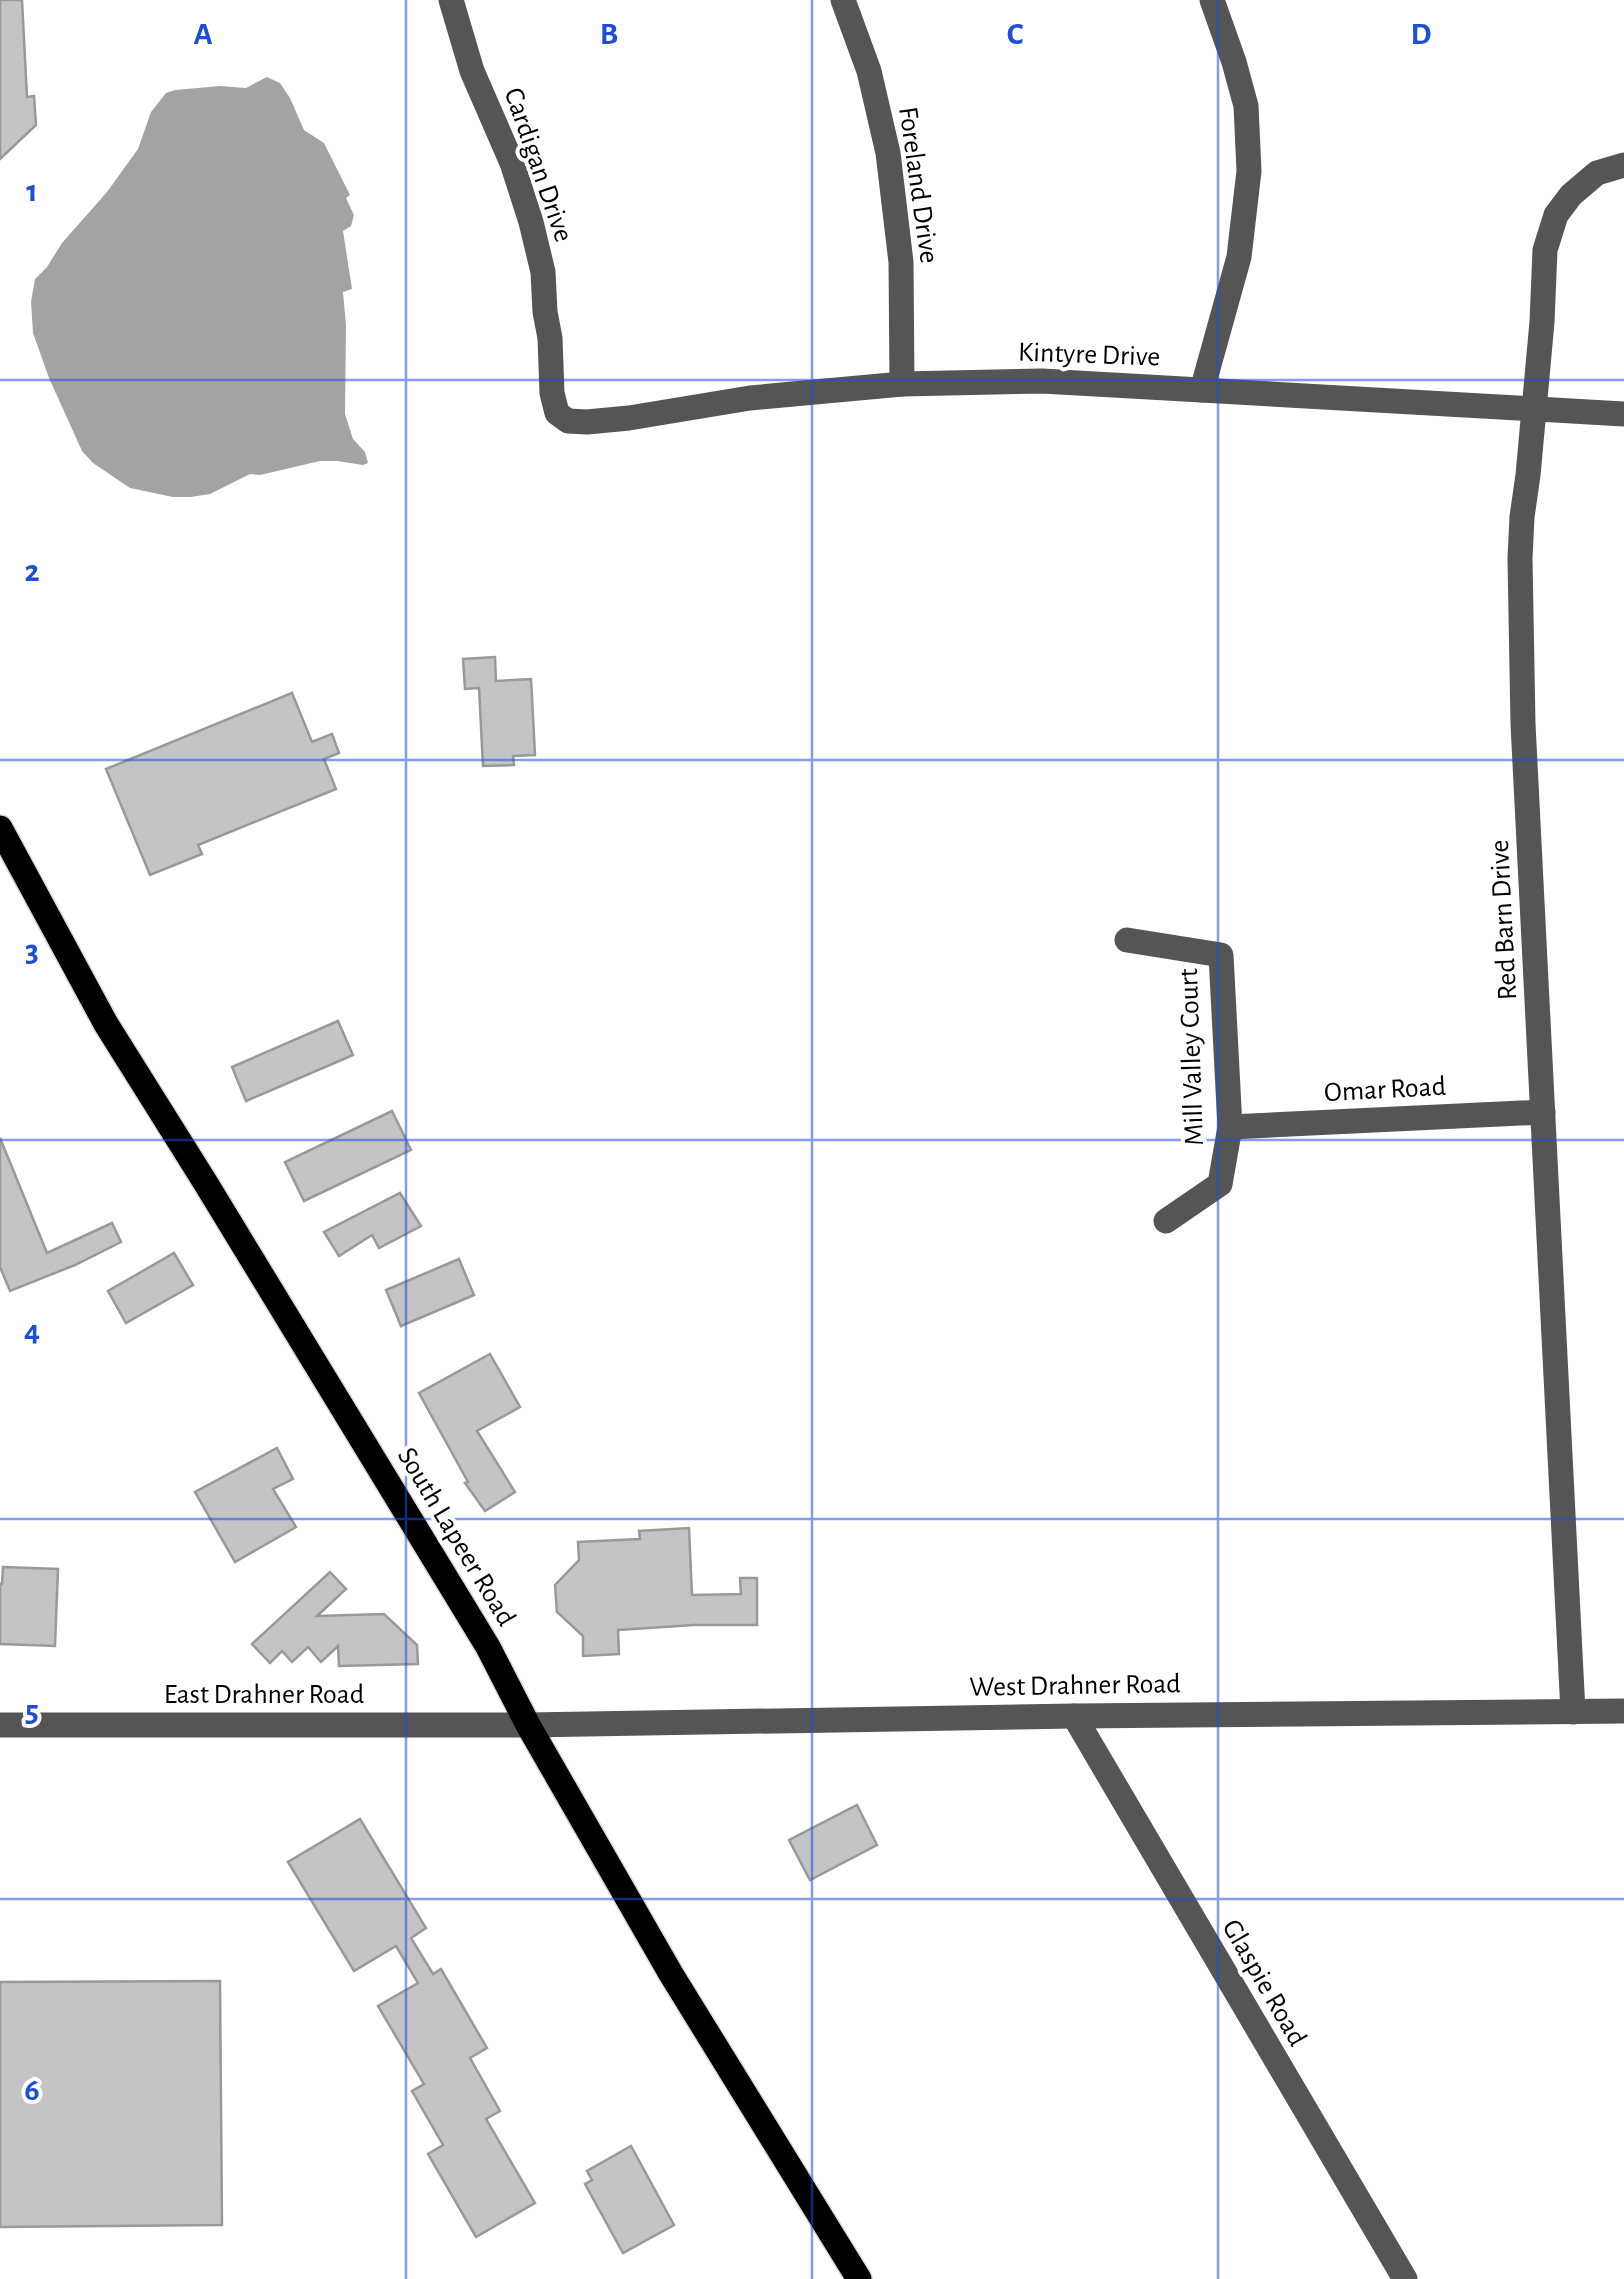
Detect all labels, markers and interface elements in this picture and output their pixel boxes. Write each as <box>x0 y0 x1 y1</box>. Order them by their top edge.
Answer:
text: A <box>193 18 213 50</box>
text: B <box>600 18 618 50</box>
text: C <box>1007 18 1024 50</box>
text: D <box>1411 18 1432 50</box>
street label: Cardigan Drive <box>499 84 577 246</box>
street label: Foreland Drive <box>893 105 943 265</box>
text: 1 <box>26 175 38 207</box>
street label: Kintyre Drive <box>1017 339 1161 371</box>
text: 2 <box>24 555 40 587</box>
street label: Red Barn Drive <box>1486 839 1522 1001</box>
text: 3 <box>25 935 39 967</box>
street label: Mill Valley Court <box>1175 968 1209 1146</box>
street label: Omar Road <box>1323 1073 1447 1107</box>
text: 4 <box>24 1315 40 1347</box>
street label: South Lapeer Road <box>392 1443 520 1631</box>
street label: West Drahner Road <box>969 1670 1181 1702</box>
street label: East Drahner Road <box>164 1681 364 1709</box>
text: 5 <box>25 1695 39 1727</box>
street label: Glaspie Road <box>1217 1915 1311 2051</box>
text: 6 <box>24 2074 40 2106</box>

